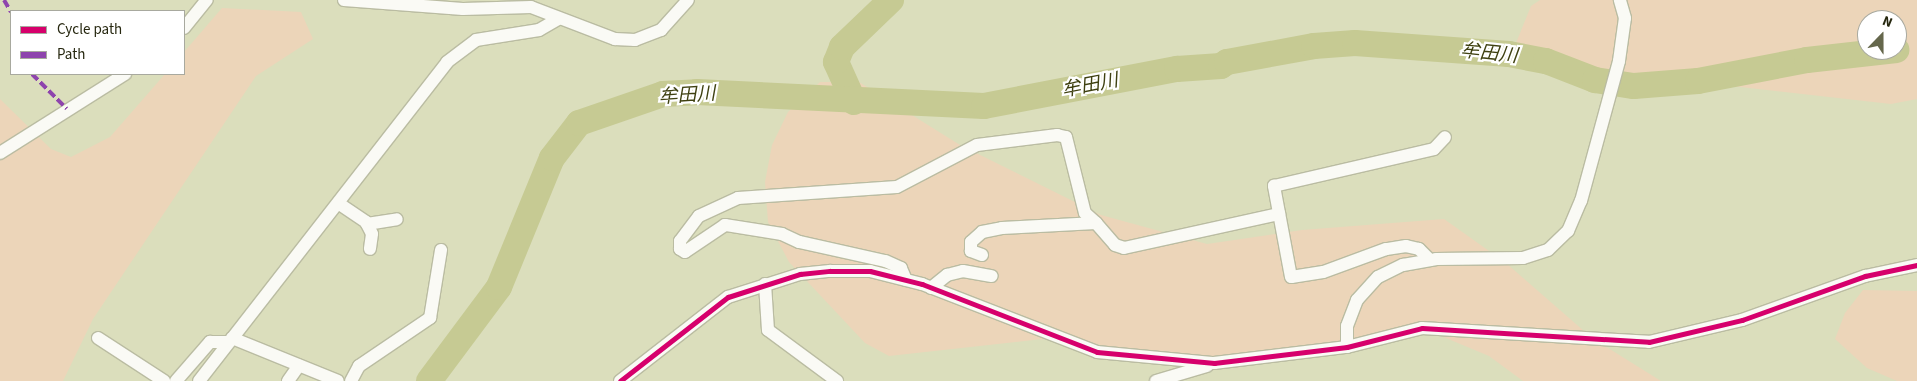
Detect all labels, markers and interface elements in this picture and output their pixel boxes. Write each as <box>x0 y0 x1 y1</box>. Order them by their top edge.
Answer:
legend <box>10 10 185 75</box>
north arrow <box>1857 10 1907 60</box>
text: N <box>1879 11 1895 33</box>
text: Cycle path <box>57 19 122 40</box>
water label: 牟田川 <box>1459 40 1519 68</box>
text: Path <box>57 44 85 65</box>
water label: 牟田川 <box>1060 69 1120 103</box>
water label: 牟田川 <box>658 83 716 109</box>

